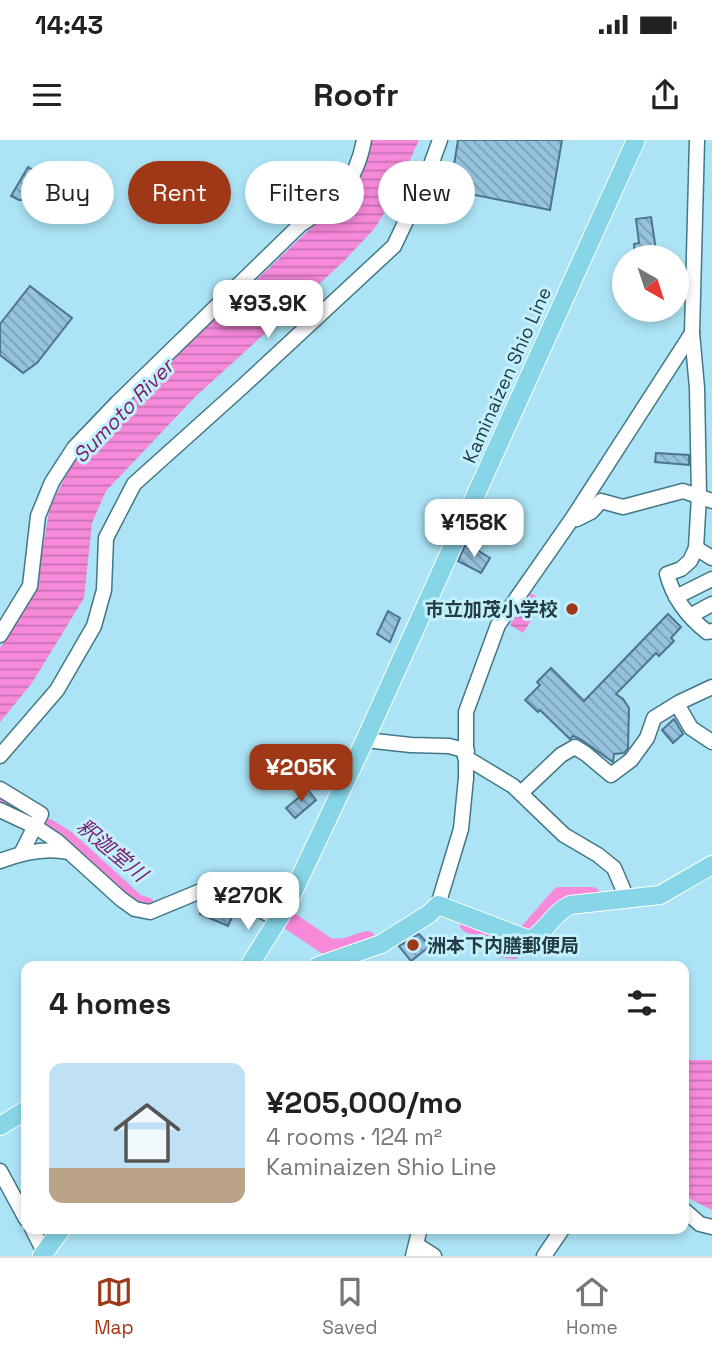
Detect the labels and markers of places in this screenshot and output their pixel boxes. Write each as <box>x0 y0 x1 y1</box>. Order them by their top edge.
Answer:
pin: ¥93.9K <box>211 280 325 340</box>
pin: ¥158K <box>425 500 523 559</box>
place label: 市立加茂小学校 <box>425 597 558 622</box>
marker: 市立加茂小学校 <box>564 601 580 617</box>
pin: ¥205K <box>252 744 350 804</box>
pin: ¥270K <box>199 872 297 932</box>
place label: 洲本下内膳郵便局 <box>427 933 579 958</box>
marker: 洲本下内膳郵便局 <box>405 937 421 953</box>

